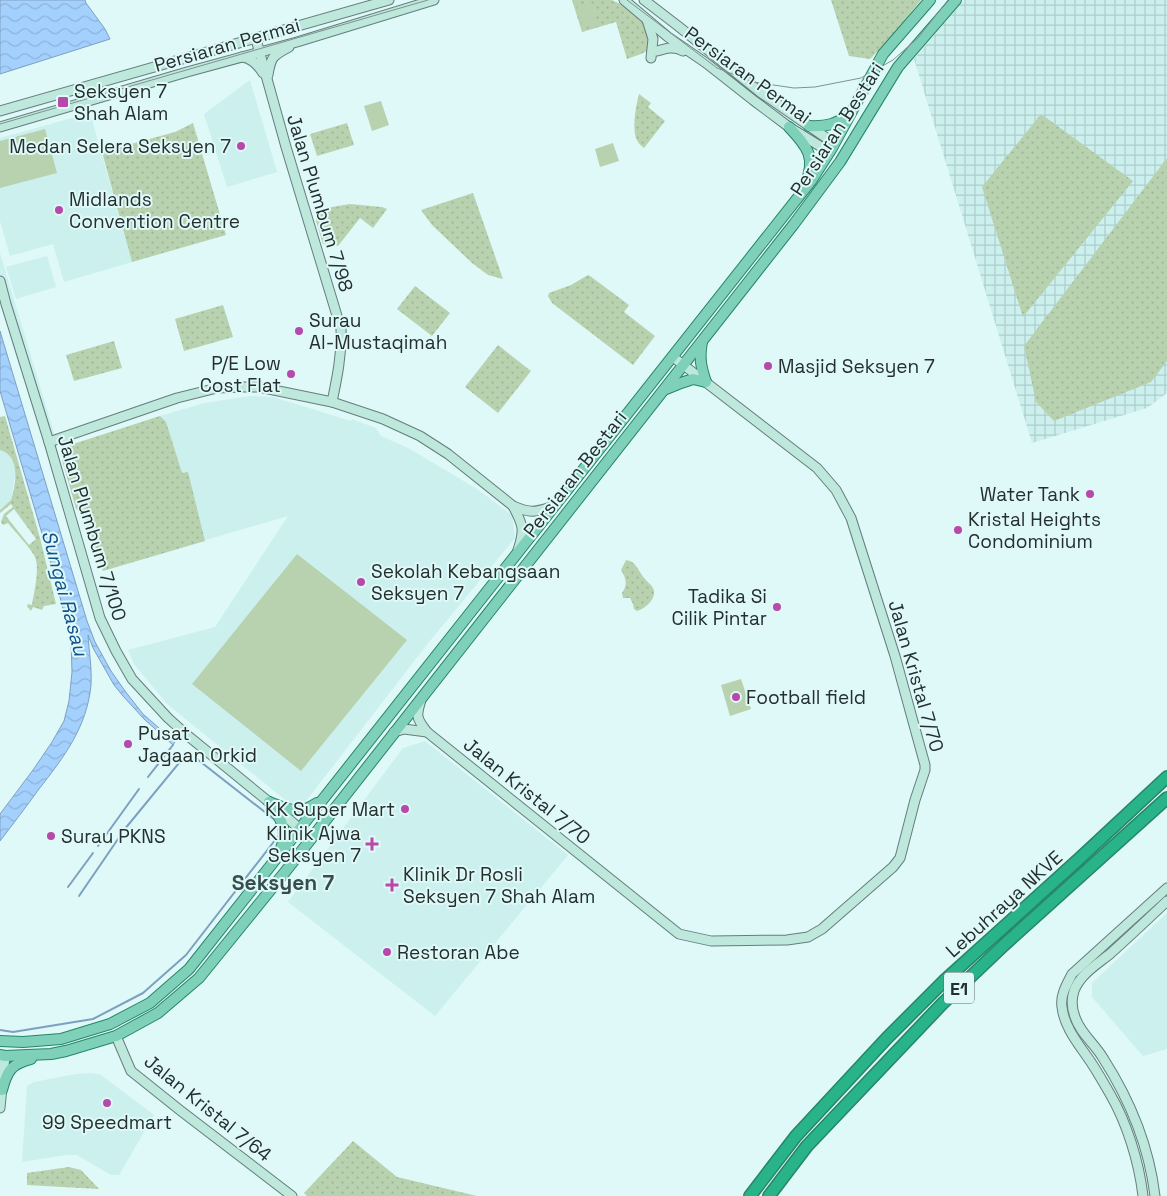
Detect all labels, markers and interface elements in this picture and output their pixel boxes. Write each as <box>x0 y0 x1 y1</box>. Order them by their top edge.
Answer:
street label: Persiaran Permai <box>151 12 303 78</box>
street label: Persiaran Permai <box>680 21 816 129</box>
street label: Persiaran Bestari <box>785 58 889 200</box>
place label: Seksyen 7 Shah Alam <box>74 79 168 126</box>
marker: Seksyen 7 Shah Alam <box>56 95 70 109</box>
street label: Jalan Plumbum 7/98 <box>281 111 359 295</box>
place label: Medan Selera Seksyen 7 <box>9 134 231 159</box>
marker: Medan Selera Seksyen 7 <box>235 140 247 152</box>
place label: Midlands Convention Centre <box>69 187 240 234</box>
marker: Midlands Convention Centre <box>53 204 65 216</box>
place label: Surau Al-Mustaqimah <box>309 308 447 355</box>
marker: Surau Al-Mustaqimah <box>293 325 305 337</box>
place label: P/E Low Cost Flat <box>200 351 281 398</box>
place label: Masjid Seksyen 7 <box>778 354 935 379</box>
marker: Masjid Seksyen 7 <box>762 360 774 372</box>
marker: P/E Low Cost Flat <box>285 368 297 380</box>
street label: Persiaran Bestari <box>518 406 632 542</box>
street label: Jalan Plumbum 7/100 <box>52 432 132 624</box>
place label: Water Tank <box>980 482 1080 507</box>
marker: Water Tank <box>1084 488 1096 500</box>
place label: Kristal Heights Condominium <box>968 507 1101 554</box>
marker: Kristal Heights Condominium <box>952 524 964 536</box>
water label: Sungai Rasau <box>36 527 95 660</box>
place label: Sekolah Kebangsaan Seksyen 7 <box>371 559 560 606</box>
marker: Sekolah Kebangsaan Seksyen 7 <box>355 576 367 588</box>
place label: Tadika Si Cilik Pintar <box>672 584 767 631</box>
street label: Jalan Kristal 7/70 <box>882 597 950 755</box>
marker: Tadika Si Cilik Pintar <box>771 601 783 613</box>
place label: Football field <box>746 685 866 710</box>
marker: Football field <box>730 691 742 703</box>
place label: Pusat Jagaan Orkid <box>138 721 257 768</box>
street label: Jalan Kristal 7/70 <box>458 732 596 850</box>
marker: Pusat Jagaan Orkid <box>122 738 134 750</box>
place label: KK Super Mart <box>265 797 395 822</box>
marker: KK Super Mart <box>399 803 411 815</box>
place label: Klinik Ajwa Seksyen 7 <box>266 821 361 868</box>
place label: Surau PKNS <box>61 824 166 849</box>
marker: Surau PKNS <box>45 830 57 842</box>
marker: Klinik Ajwa Seksyen 7 <box>365 837 379 851</box>
street label: Lebuhraya NKVE <box>940 845 1068 963</box>
place label: Klinik Dr Rosli Seksyen 7 Shah Alam <box>403 862 595 909</box>
district label: Seksyen 7 <box>232 869 335 896</box>
marker: Klinik Dr Rosli Seksyen 7 Shah Alam <box>385 878 399 892</box>
place label: Restoran Abe <box>397 940 520 965</box>
marker: Restoran Abe <box>381 946 393 958</box>
road number: E1 <box>944 972 974 1004</box>
street label: Jalan Kristal 7/64 <box>139 1049 277 1167</box>
marker: 99 Speedmart <box>101 1097 113 1109</box>
place label: 99 Speedmart <box>42 1110 172 1135</box>

